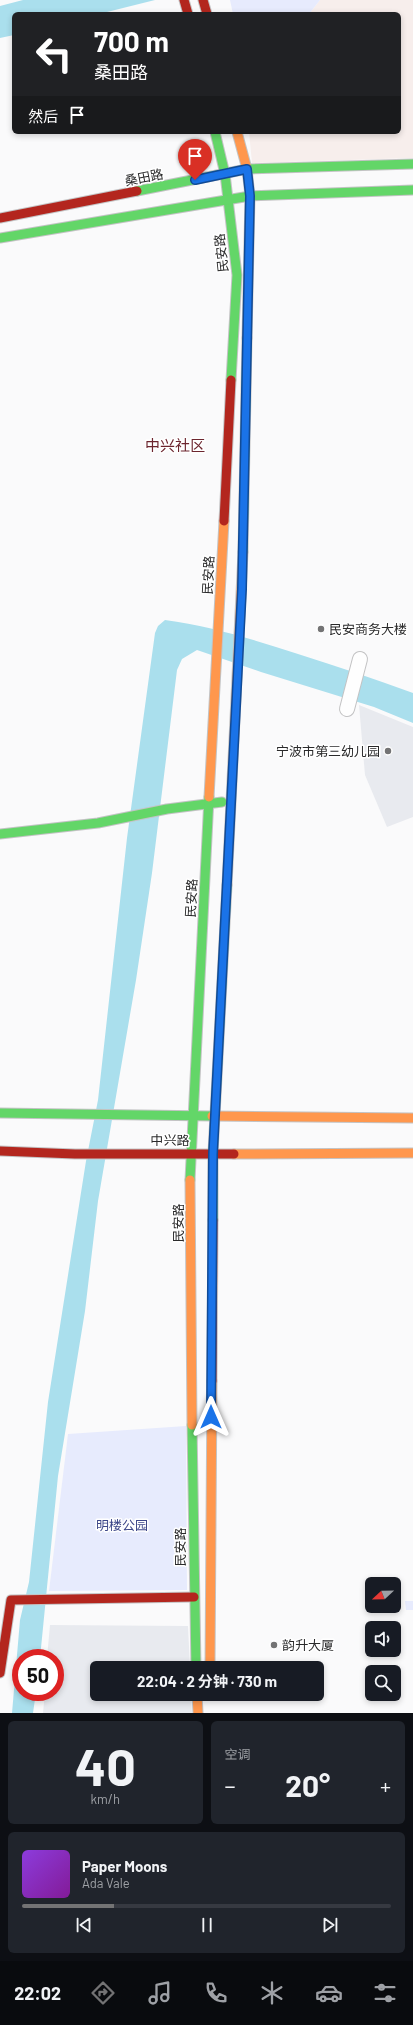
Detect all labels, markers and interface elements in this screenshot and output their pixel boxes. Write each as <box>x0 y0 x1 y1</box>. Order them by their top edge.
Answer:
text: 700 m <box>94 24 169 58</box>
icon: left <box>28 28 80 80</box>
text: 桑田路 <box>94 61 148 83</box>
icon: arrive <box>66 104 88 126</box>
text: 然后 <box>28 107 58 125</box>
pin <box>178 139 212 180</box>
icon: arrive <box>184 145 206 167</box>
street label: 桑田路 <box>123 165 165 189</box>
street label: 民安路 <box>211 233 231 273</box>
district label: 中兴社区 <box>145 436 205 454</box>
street label: 民安路 <box>199 555 217 595</box>
place label: 民安商务大楼 <box>329 621 407 637</box>
marker: 民安商务大楼 <box>316 624 326 634</box>
place label: 宁波市第三幼儿园 <box>276 743 380 759</box>
marker: 宁波市第三幼儿园 <box>383 746 393 756</box>
street label: 民安路 <box>182 878 200 918</box>
street label: 中兴路 <box>150 1132 190 1148</box>
street label: 民安路 <box>170 1203 186 1243</box>
position arrow <box>190 1396 232 1438</box>
park label: 明楼公园 <box>96 1517 148 1533</box>
street label: 民安路 <box>172 1527 188 1567</box>
north arrow <box>365 1577 401 1613</box>
map controls <box>365 1577 401 1701</box>
button: sound <box>365 1621 401 1657</box>
place label: 韵升大厦 <box>282 1637 334 1653</box>
marker: 韵升大厦 <box>269 1640 279 1650</box>
speed limit sign: 50 <box>12 1649 64 1701</box>
button: search <box>365 1665 401 1701</box>
text: 22:04 · 2 分钟 · 730 m <box>137 1672 277 1690</box>
text: 40 <box>75 1734 136 1796</box>
text: 空调 <box>225 1746 251 1762</box>
text: 20° <box>285 1767 330 1803</box>
text: − <box>225 1772 236 1798</box>
text: + <box>380 1772 391 1798</box>
text: km/h <box>91 1791 120 1807</box>
text: Paper Moons <box>82 1857 167 1875</box>
text: Ada Vale <box>82 1875 130 1891</box>
icon: previous <box>73 1914 95 1936</box>
icon: pause <box>196 1914 218 1936</box>
icon: next <box>319 1914 341 1936</box>
icon: directions <box>89 1979 117 2007</box>
icon: music <box>146 1979 174 2007</box>
icon: phone <box>202 1979 230 2007</box>
icon: climate <box>258 1979 286 2007</box>
icon: car <box>315 1979 343 2007</box>
icon: filters <box>371 1979 399 2007</box>
text: 22:02 <box>14 1982 61 2004</box>

